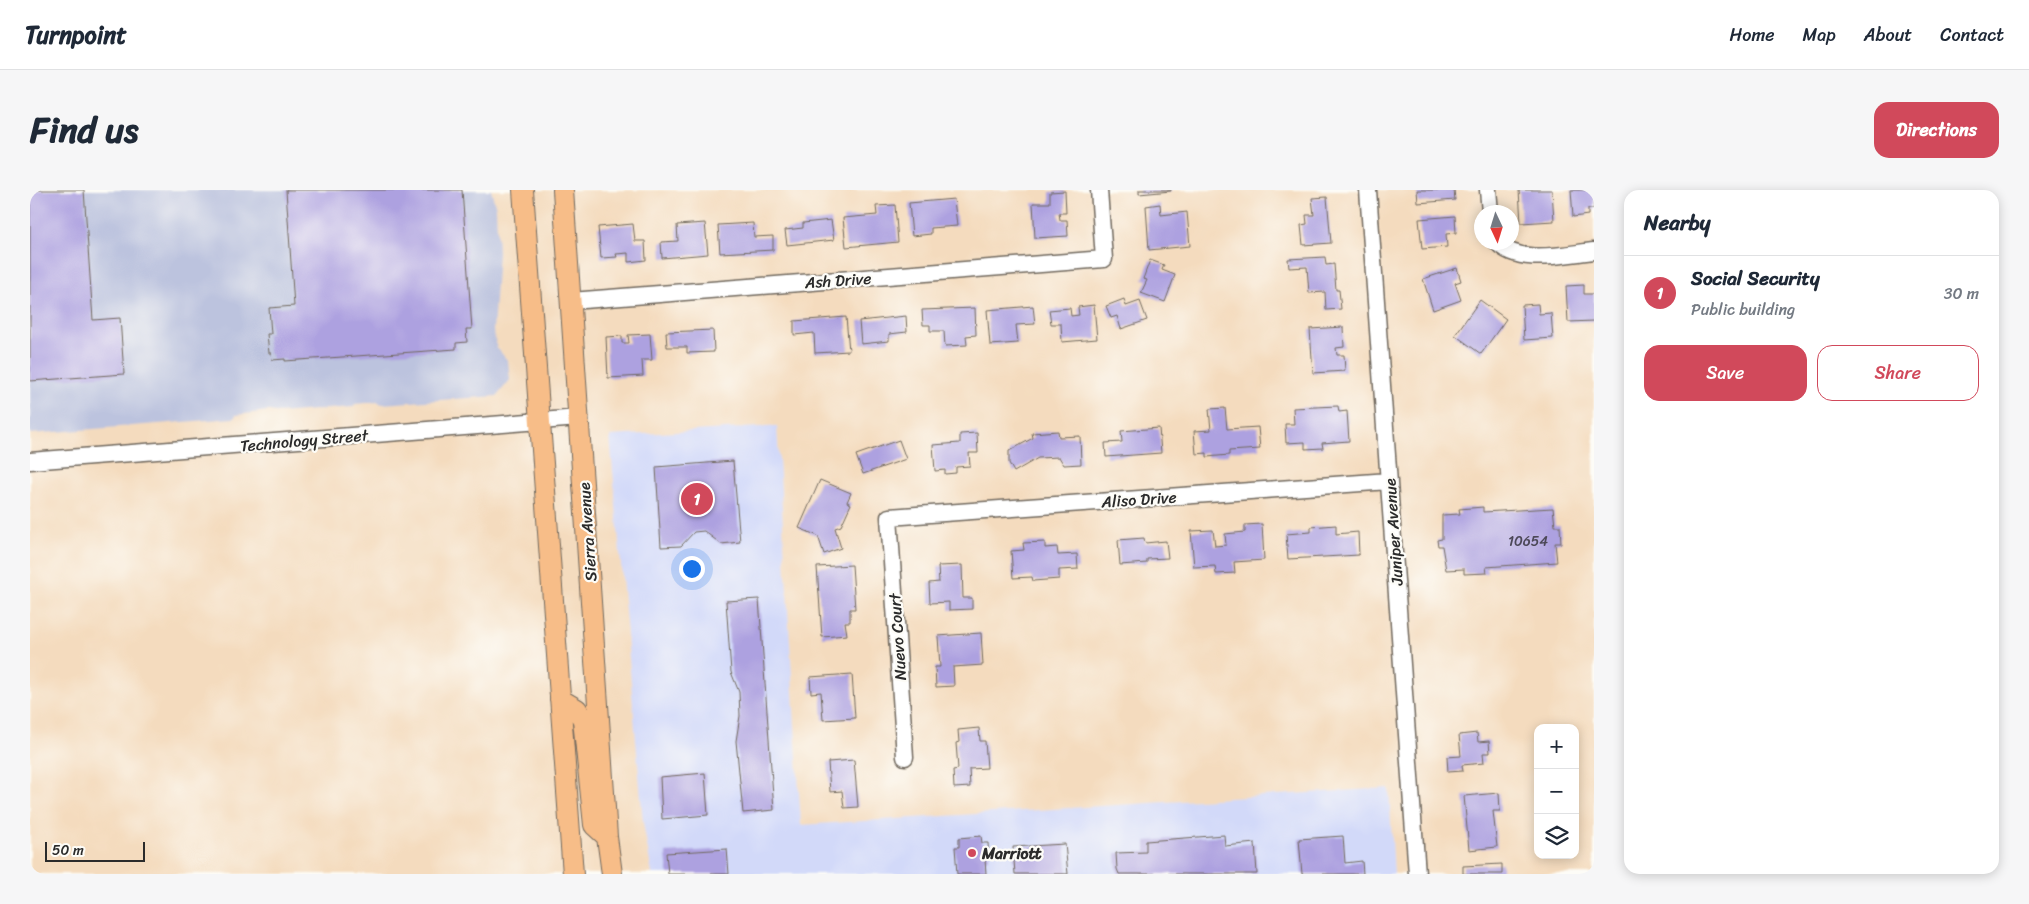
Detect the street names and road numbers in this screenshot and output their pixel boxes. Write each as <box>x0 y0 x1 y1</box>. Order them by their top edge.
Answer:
street label: Ash Drive <box>803 264 872 297</box>
street label: Technology Street <box>239 420 370 461</box>
street label: Juniper Avenue <box>1375 477 1412 587</box>
street label: Sierra Avenue <box>570 481 605 582</box>
street label: Aliso Drive <box>1099 482 1178 517</box>
street label: Nuevo Court <box>880 592 915 681</box>

